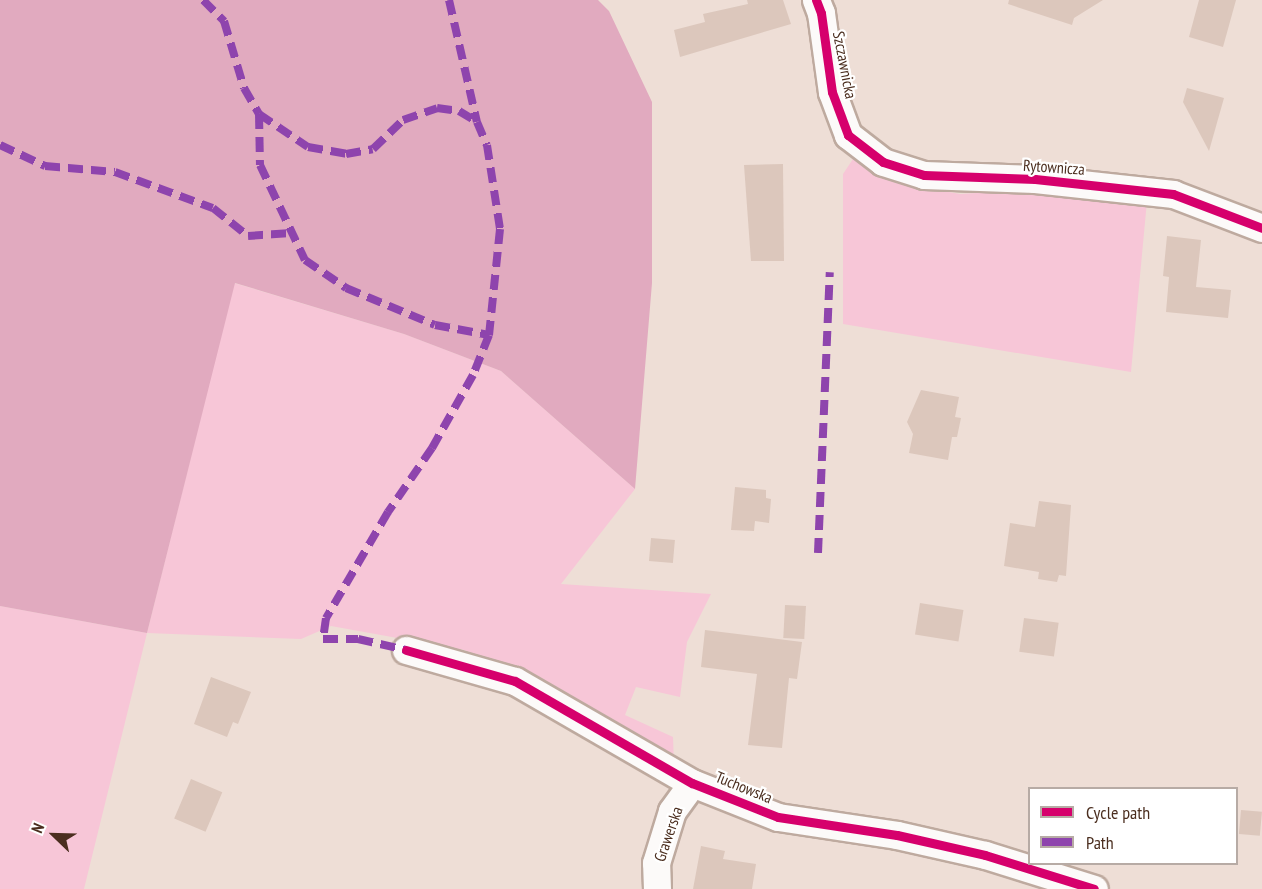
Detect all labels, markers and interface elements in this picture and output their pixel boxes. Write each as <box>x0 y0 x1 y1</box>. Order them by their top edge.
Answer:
street label: Szczawnicka <box>829 30 861 100</box>
street label: Rytownicza <box>1022 155 1086 179</box>
street label: Tuchowska <box>713 767 775 807</box>
legend <box>1028 787 1238 865</box>
text: Cycle path <box>1086 801 1150 824</box>
street label: Grawerska <box>650 804 686 864</box>
north arrow <box>24 805 84 865</box>
text: N <box>27 820 48 836</box>
text: Path <box>1086 831 1114 854</box>

